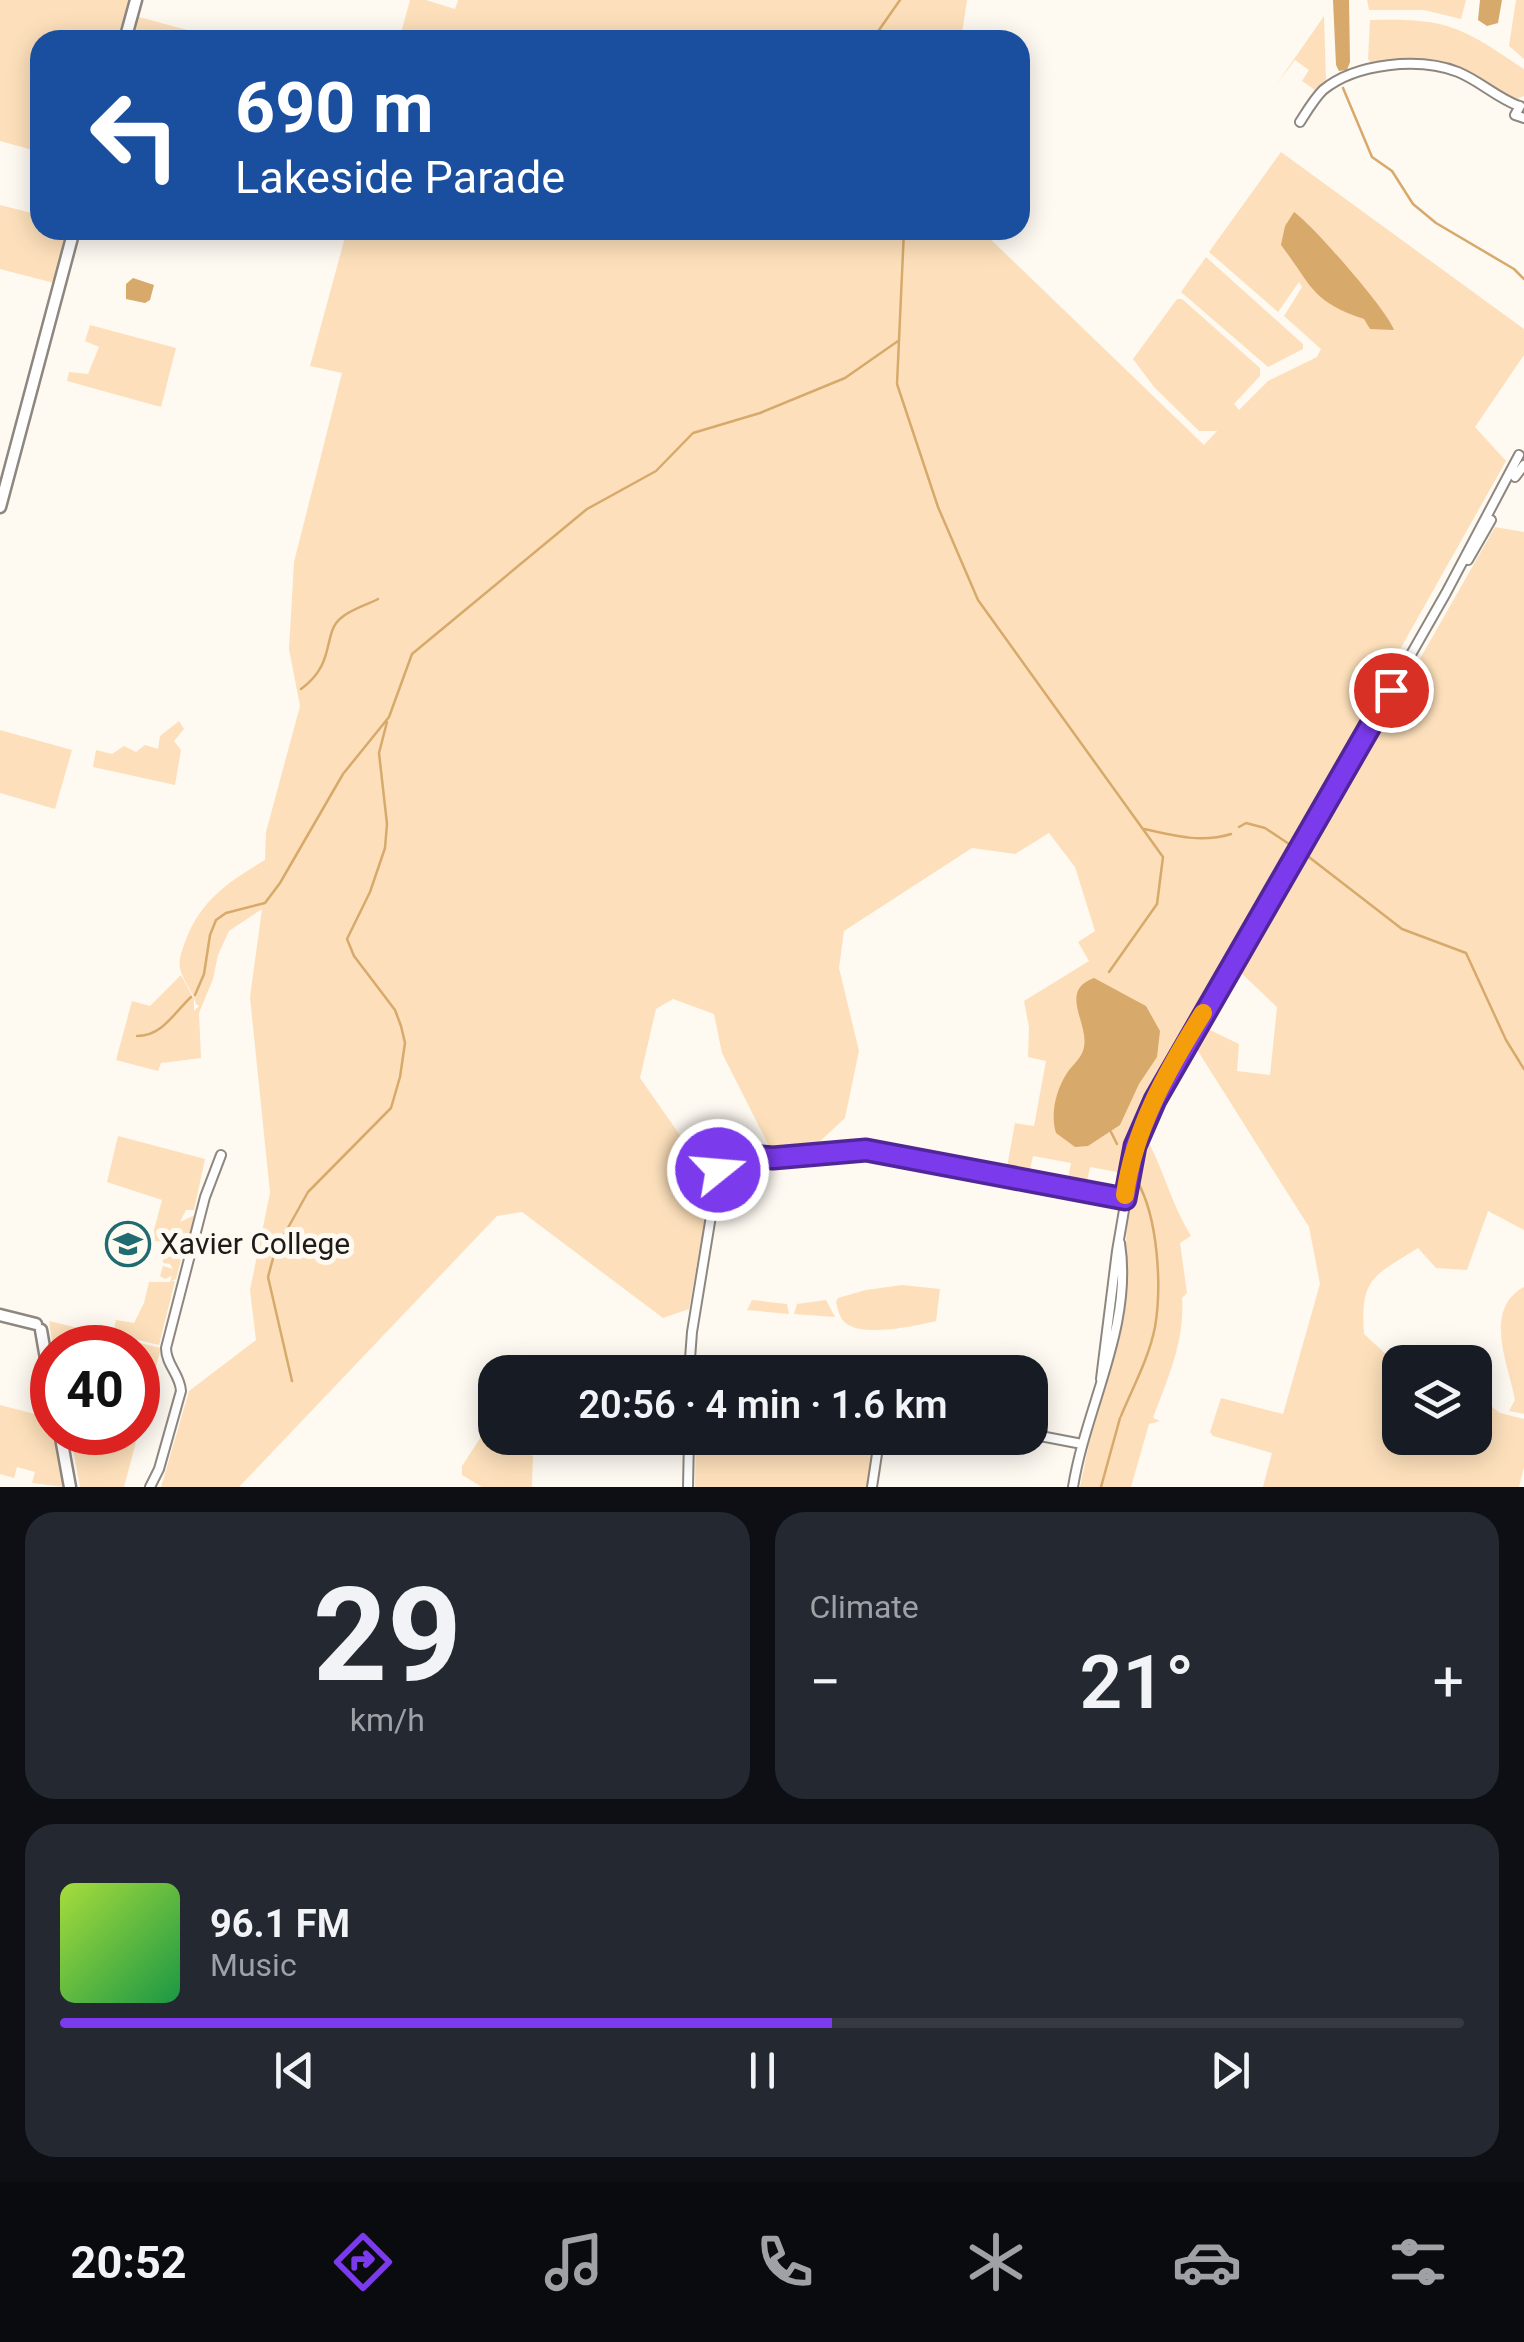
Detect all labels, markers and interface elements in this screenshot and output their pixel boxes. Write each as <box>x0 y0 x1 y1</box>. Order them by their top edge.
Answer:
text: 690 m <box>235 67 434 149</box>
icon: left <box>70 70 200 200</box>
text: Lakeside Parade <box>235 151 565 204</box>
pin <box>1349 648 1434 733</box>
icon: arrive <box>1364 663 1419 718</box>
position arrow <box>666 1118 770 1222</box>
school or university icon: Xavier College <box>105 1221 151 1267</box>
place label: Xavier College <box>160 1226 350 1261</box>
speed limit sign: 40 <box>30 1325 160 1455</box>
map controls <box>1382 1345 1492 1455</box>
button: layers <box>1382 1345 1492 1455</box>
text: 20:56 · 4 min · 1.6 km <box>578 1383 948 1427</box>
text: 29 <box>313 1559 462 1712</box>
text: Climate <box>810 1588 919 1626</box>
text: 21° <box>1080 1638 1194 1726</box>
text: − <box>810 1650 841 1714</box>
text: + <box>1433 1650 1464 1714</box>
text: km/h <box>350 1701 425 1739</box>
text: 96.1 FM <box>210 1902 350 1946</box>
text: Music <box>210 1946 297 1984</box>
icon: previous <box>267 2043 322 2098</box>
icon: pause <box>735 2043 790 2098</box>
icon: next <box>1203 2043 1258 2098</box>
icon: directions <box>328 2227 398 2297</box>
icon: music <box>539 2227 609 2297</box>
icon: phone <box>750 2227 820 2297</box>
icon: climate <box>961 2227 1031 2297</box>
icon: car <box>1172 2227 1242 2297</box>
icon: filters <box>1383 2227 1453 2297</box>
text: 20:52 <box>71 2236 187 2289</box>

